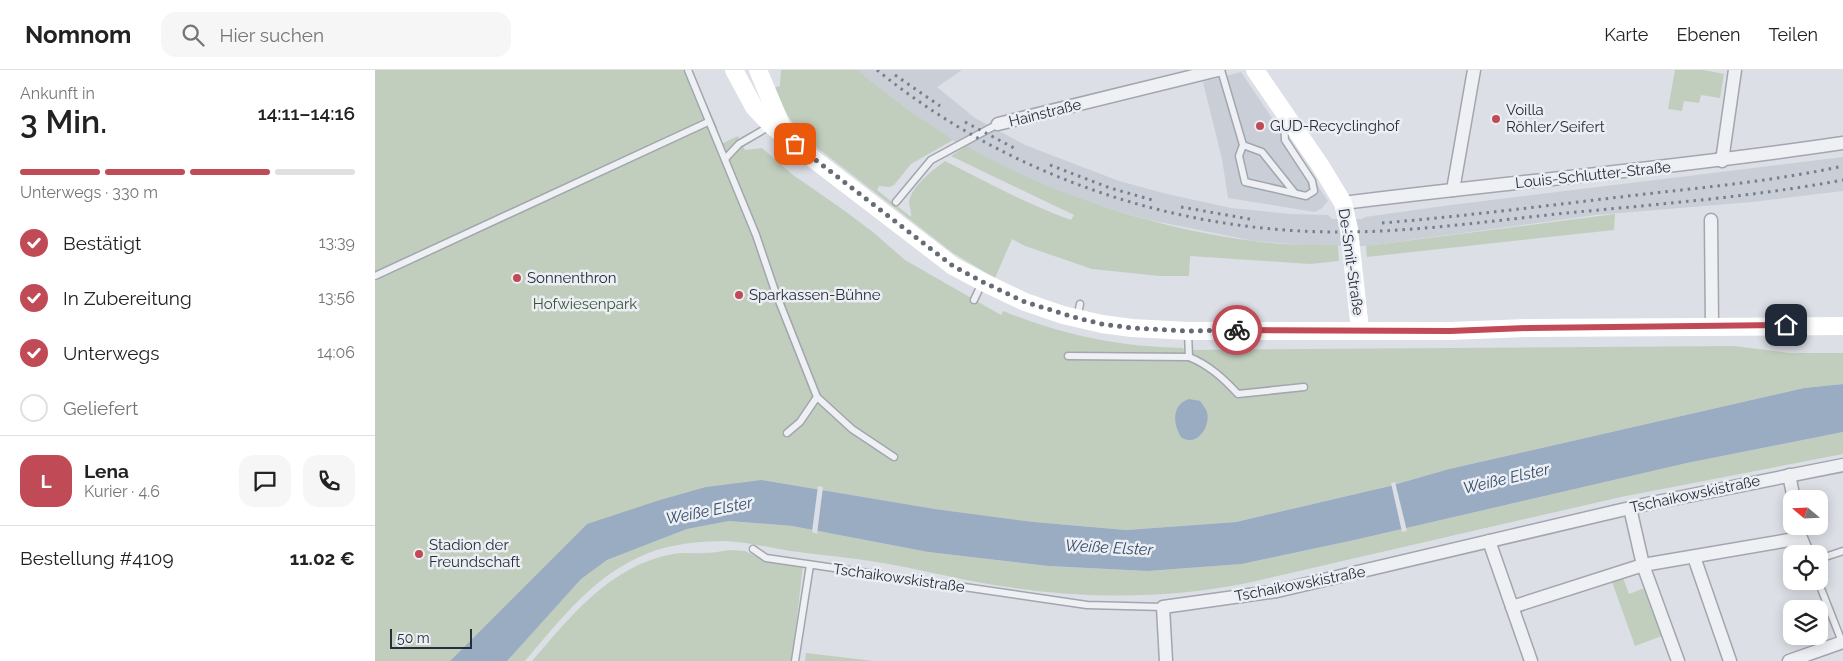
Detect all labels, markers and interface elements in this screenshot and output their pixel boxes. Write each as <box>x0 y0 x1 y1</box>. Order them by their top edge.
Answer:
search box <box>161 12 511 57</box>
text: Nomnom <box>25 20 131 49</box>
icon: search <box>179 21 207 49</box>
text: Hier suchen <box>219 24 324 46</box>
text: Karte <box>1604 24 1648 45</box>
text: Ebenen <box>1676 24 1741 45</box>
text: Teilen <box>1769 24 1818 45</box>
text: Ankunft in <box>20 84 95 103</box>
street label: Hainstraße <box>1007 95 1083 131</box>
place label: Voilla Röhler/Seifert <box>1506 101 1605 136</box>
text: 14:11–14:16 <box>258 102 355 124</box>
text: 3 Min. <box>20 103 107 140</box>
marker: Voilla Röhler/Seifert <box>1490 113 1502 125</box>
place label: GUD-Recyclinghof <box>1270 117 1401 135</box>
marker: GUD-Recyclinghof <box>1254 120 1266 132</box>
pin <box>774 123 816 165</box>
icon: bag <box>781 130 809 158</box>
street label: Louis-Schlutter-Straße <box>1514 158 1672 192</box>
text: Unterwegs · 330 m <box>20 183 158 202</box>
street label: De-Smit-Straße <box>1335 207 1367 317</box>
icon: check <box>20 229 48 257</box>
text: Bestätigt <box>63 232 141 254</box>
text: 13:39 <box>319 233 355 252</box>
place label: Sonnenthron <box>527 269 616 287</box>
marker: Sonnenthron <box>511 272 523 284</box>
icon: check <box>20 284 48 312</box>
place label: Sparkassen-Bühne <box>749 286 881 304</box>
text: In Zubereitung <box>63 287 192 309</box>
text: 13:56 <box>318 288 355 307</box>
marker: Sparkassen-Bühne <box>733 289 745 301</box>
park label: Hofwiesenpark <box>533 295 637 313</box>
pin <box>1765 304 1807 346</box>
courier <box>1212 305 1262 355</box>
icon: home <box>1772 311 1800 339</box>
icon: bike <box>1223 316 1251 344</box>
icon: check <box>20 339 48 367</box>
text: Unterwegs <box>63 342 159 364</box>
text: 14:06 <box>317 343 355 362</box>
text: Geliefert <box>63 397 138 419</box>
button: chat <box>239 455 291 507</box>
button: phone <box>303 455 355 507</box>
water label: Weiße Elster <box>1461 459 1552 498</box>
text: Lena <box>84 460 129 482</box>
text: L <box>40 470 52 492</box>
street label: Tschaikowskistraße <box>1628 471 1762 517</box>
text: Kurier · 4.6 <box>84 482 160 501</box>
north arrow <box>1783 490 1827 535</box>
map controls <box>1783 490 1828 645</box>
water label: Weiße Elster <box>664 493 755 528</box>
place label: Stadion der Freundschaft <box>429 536 520 571</box>
water label: Weiße Elster <box>1065 536 1154 559</box>
button: locate <box>1783 545 1828 590</box>
text: Bestellung #4109 <box>20 547 174 569</box>
text: 11.02 € <box>290 547 355 569</box>
marker: Stadion der Freundschaft <box>413 548 425 560</box>
street label: Tschaikowskistraße <box>832 560 966 596</box>
street label: Tschaikowskistraße <box>1233 562 1367 605</box>
button: layers <box>1783 600 1828 645</box>
scale bar <box>390 626 473 649</box>
text: 50 m <box>397 630 430 646</box>

